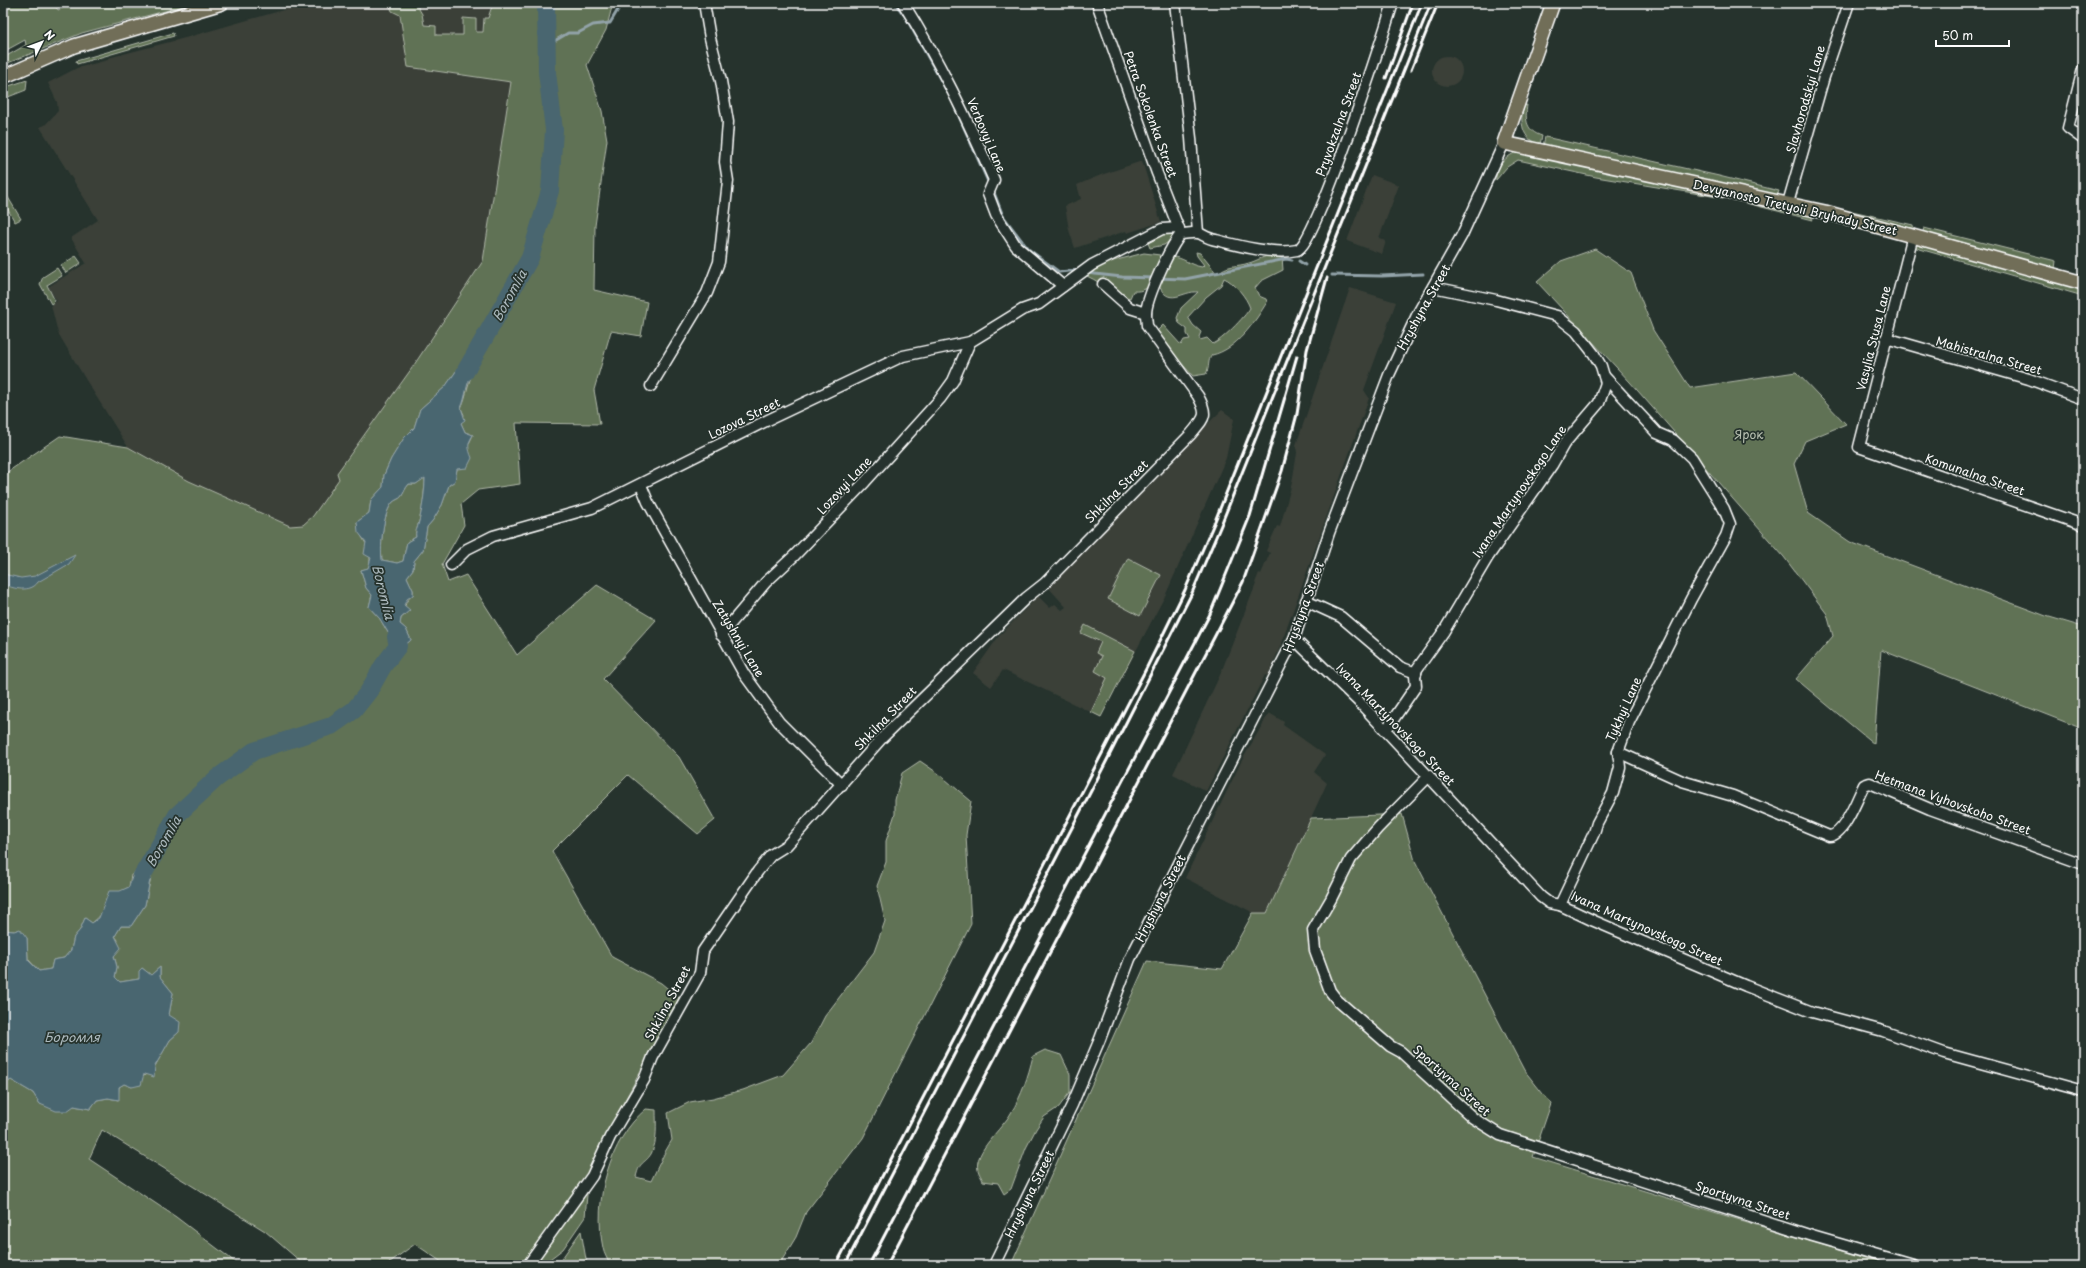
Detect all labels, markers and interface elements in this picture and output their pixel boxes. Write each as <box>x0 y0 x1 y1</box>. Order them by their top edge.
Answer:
north arrow <box>22 22 62 62</box>
scale bar <box>1936 22 2009 48</box>
text: N <box>41 26 59 44</box>
text: 50 m <box>1942 26 1973 44</box>
street label: Slavhorodskyi Lane <box>1781 43 1829 155</box>
street label: Petra Sokolenka Street <box>1120 48 1182 180</box>
street label: Pryvokzalna Street <box>1311 69 1365 179</box>
street label: Verbovyi Lane <box>963 95 1011 176</box>
street label: Devyanosto Tretyoii Bryhady Street <box>1691 175 1899 239</box>
street label: Hryshyna Street <box>1392 261 1454 353</box>
water label: Boromlia <box>487 265 531 324</box>
street label: Vasylia Stusa Lane <box>1851 283 1895 392</box>
street label: Mahistralna Street <box>1934 331 2044 379</box>
street label: Lozova Street <box>705 393 783 443</box>
street label: Ivana Martynovskogo Lane <box>1468 421 1570 561</box>
park label: Ярок <box>1735 425 1764 443</box>
street label: Komunalna Street <box>1923 449 2027 500</box>
street label: Lozovyi Lane <box>812 452 876 518</box>
street label: Shkilna Street <box>1080 455 1152 527</box>
street label: Hryshyna Street <box>1278 559 1328 655</box>
water label: Boromlia <box>368 563 400 622</box>
street label: Zatyshnyi Lane <box>709 596 769 681</box>
street label: Ivana Martynovskogo Street <box>1332 659 1460 789</box>
street label: Tykhyi Lane <box>1601 674 1645 744</box>
street label: Shkilna Street <box>850 682 920 754</box>
street label: Hetmana Vyhovskoho Street <box>1873 765 2034 839</box>
water label: Boromlia <box>141 811 186 870</box>
street label: Hryshyna Street <box>1130 851 1190 945</box>
street label: Ivana Martynovskogo Street <box>1568 886 1726 970</box>
street label: Shkilna Street <box>640 962 694 1044</box>
water label: Боромля <box>44 1027 101 1046</box>
street label: Sportyvna Street <box>1409 1040 1495 1120</box>
street label: Hryshyna Street <box>1000 1147 1058 1241</box>
street label: Sportyvna Street <box>1693 1176 1793 1224</box>

